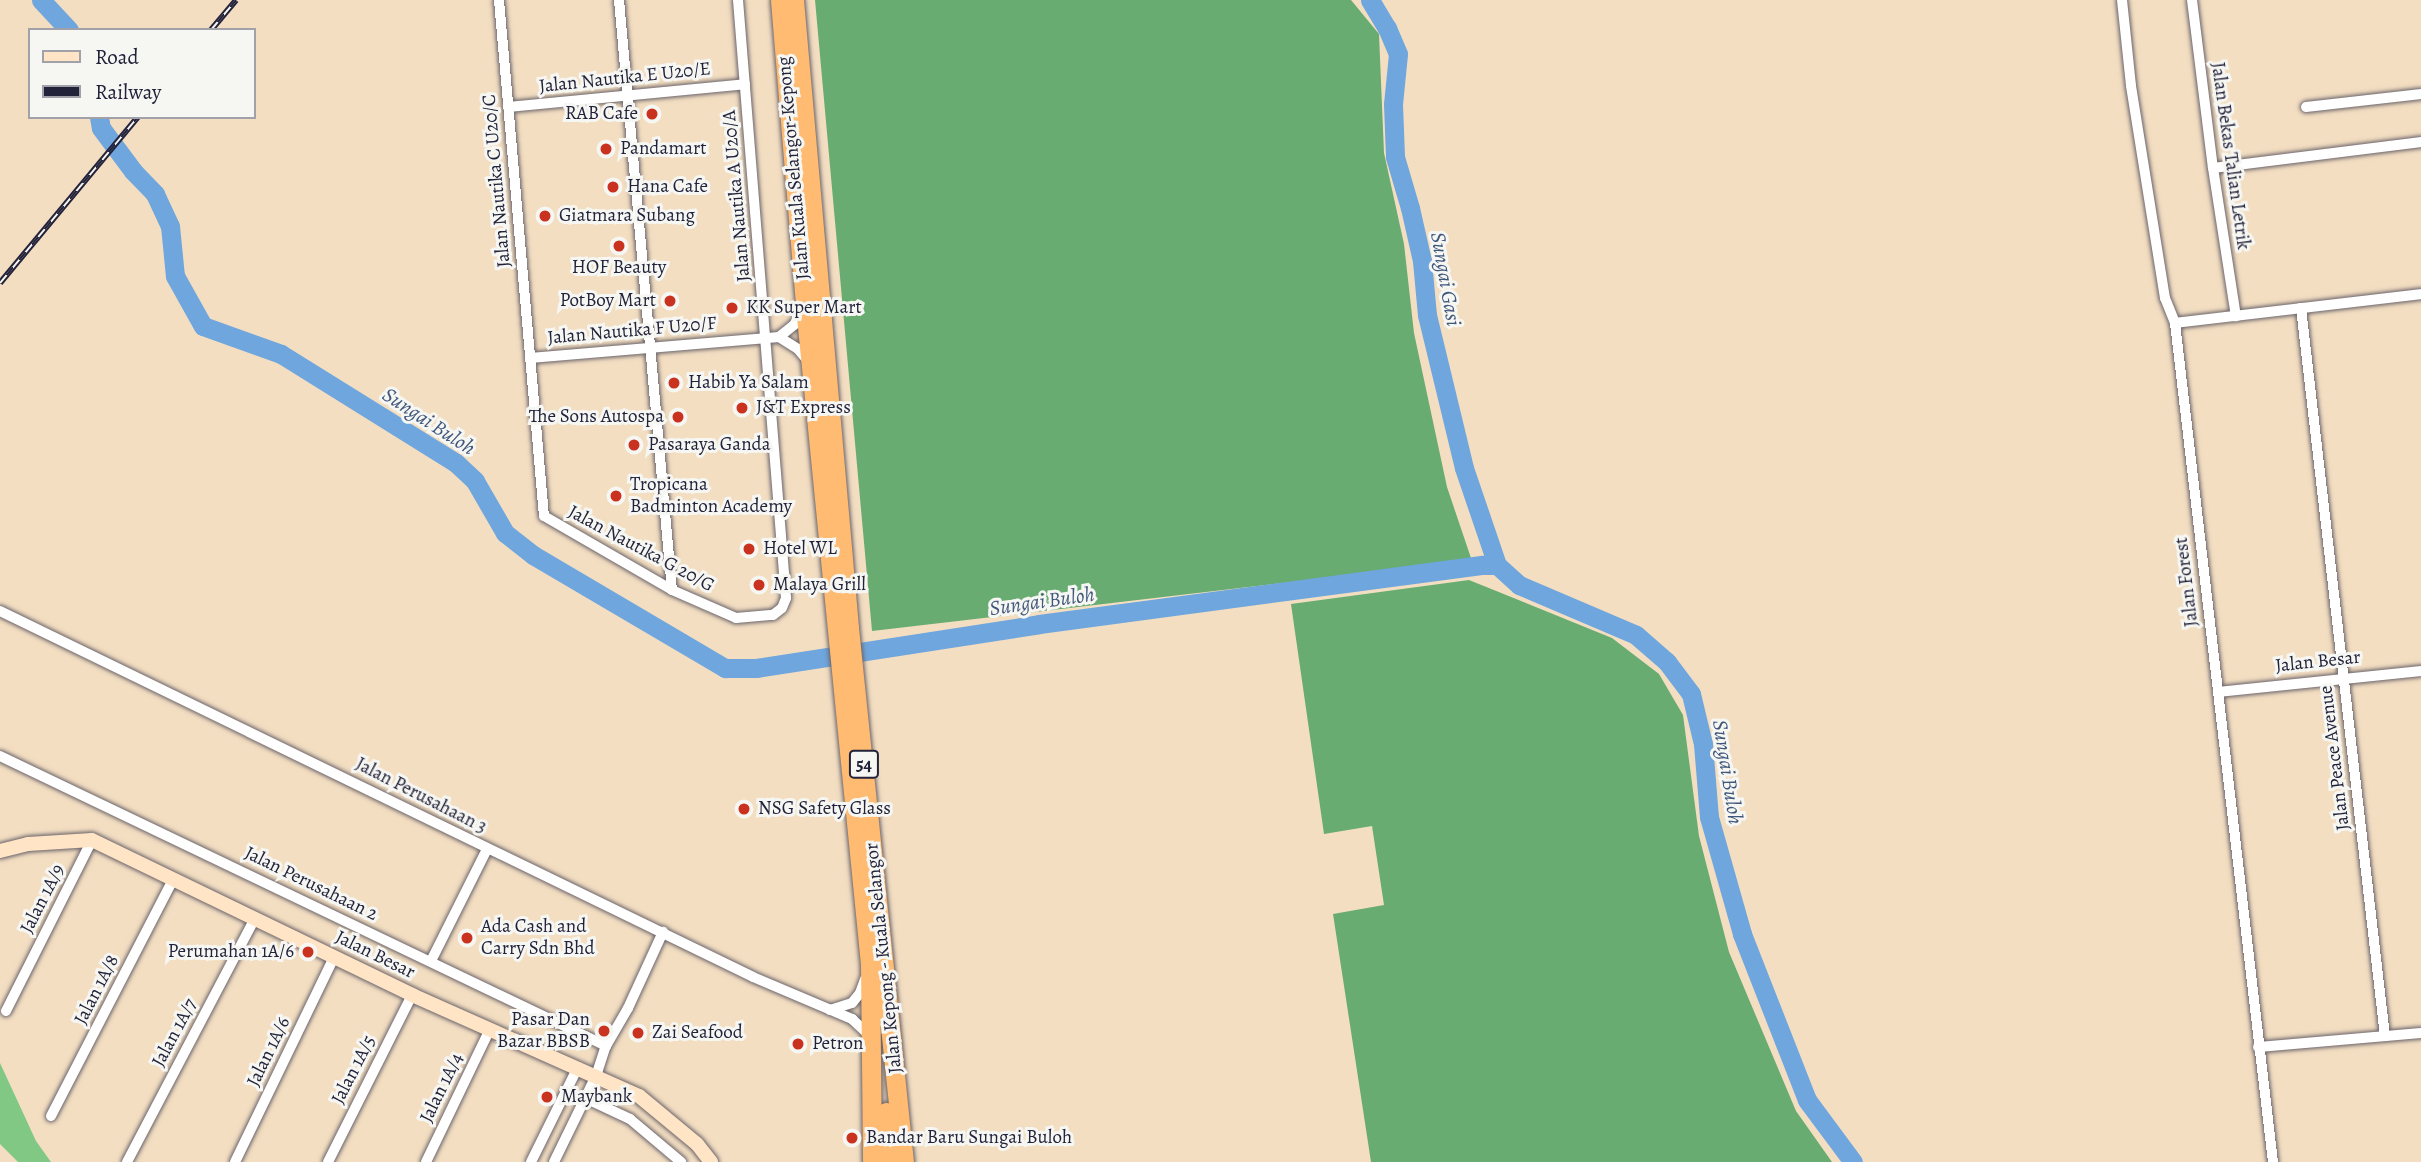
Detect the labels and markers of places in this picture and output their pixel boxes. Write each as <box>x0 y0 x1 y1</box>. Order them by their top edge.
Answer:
place label: RAB Cafe <box>565 103 638 125</box>
marker: RAB Cafe <box>644 106 660 122</box>
place label: Pandamart <box>620 138 707 160</box>
marker: Pandamart <box>598 141 614 157</box>
place label: Hana Cafe <box>627 176 708 198</box>
marker: Hana Cafe <box>605 179 621 195</box>
place label: Giatmara Subang <box>559 205 695 227</box>
marker: Giatmara Subang <box>537 208 553 224</box>
marker: HOF Beauty <box>611 238 627 254</box>
place label: HOF Beauty <box>572 257 666 279</box>
place label: PotBoy Mart <box>560 290 656 312</box>
marker: PotBoy Mart <box>662 293 678 309</box>
place label: KK Super Mart <box>746 297 862 319</box>
marker: KK Super Mart <box>724 300 740 316</box>
place label: Habib Ya Salam <box>688 372 809 394</box>
marker: Habib Ya Salam <box>666 375 682 391</box>
place label: J&T Express <box>756 397 851 419</box>
marker: J&T Express <box>734 400 750 416</box>
place label: The Sons Autospa <box>529 406 664 428</box>
marker: The Sons Autospa <box>670 409 686 425</box>
place label: Pasaraya Ganda <box>648 434 771 456</box>
marker: Pasaraya Ganda <box>626 437 642 453</box>
place label: Tropicana Badminton Academy <box>630 474 792 518</box>
marker: Tropicana Badminton Academy <box>608 488 624 504</box>
place label: Hotel WL <box>763 538 837 560</box>
marker: Hotel WL <box>741 541 757 557</box>
place label: Malaya Grill <box>773 574 866 596</box>
marker: Malaya Grill <box>751 577 767 593</box>
place label: NSG Safety Glass <box>758 798 891 820</box>
marker: NSG Safety Glass <box>736 801 752 817</box>
place label: Ada Cash and Carry Sdn Bhd <box>481 916 595 960</box>
marker: Ada Cash and Carry Sdn Bhd <box>459 930 475 946</box>
place label: Perumahan 1A/6 <box>168 941 294 963</box>
marker: Perumahan 1A/6 <box>300 944 316 960</box>
place label: Pasar Dan Bazar BBSB <box>497 1009 590 1053</box>
place label: Zai Seafood <box>652 1022 743 1044</box>
marker: Pasar Dan Bazar BBSB <box>596 1023 612 1039</box>
marker: Zai Seafood <box>630 1025 646 1041</box>
place label: Petron <box>812 1033 863 1055</box>
marker: Petron <box>790 1036 806 1052</box>
place label: Maybank <box>561 1086 632 1108</box>
marker: Maybank <box>539 1089 555 1105</box>
place label: Bandar Baru Sungai Buloh <box>866 1127 1072 1149</box>
marker: Bandar Baru Sungai Buloh <box>844 1130 860 1146</box>

